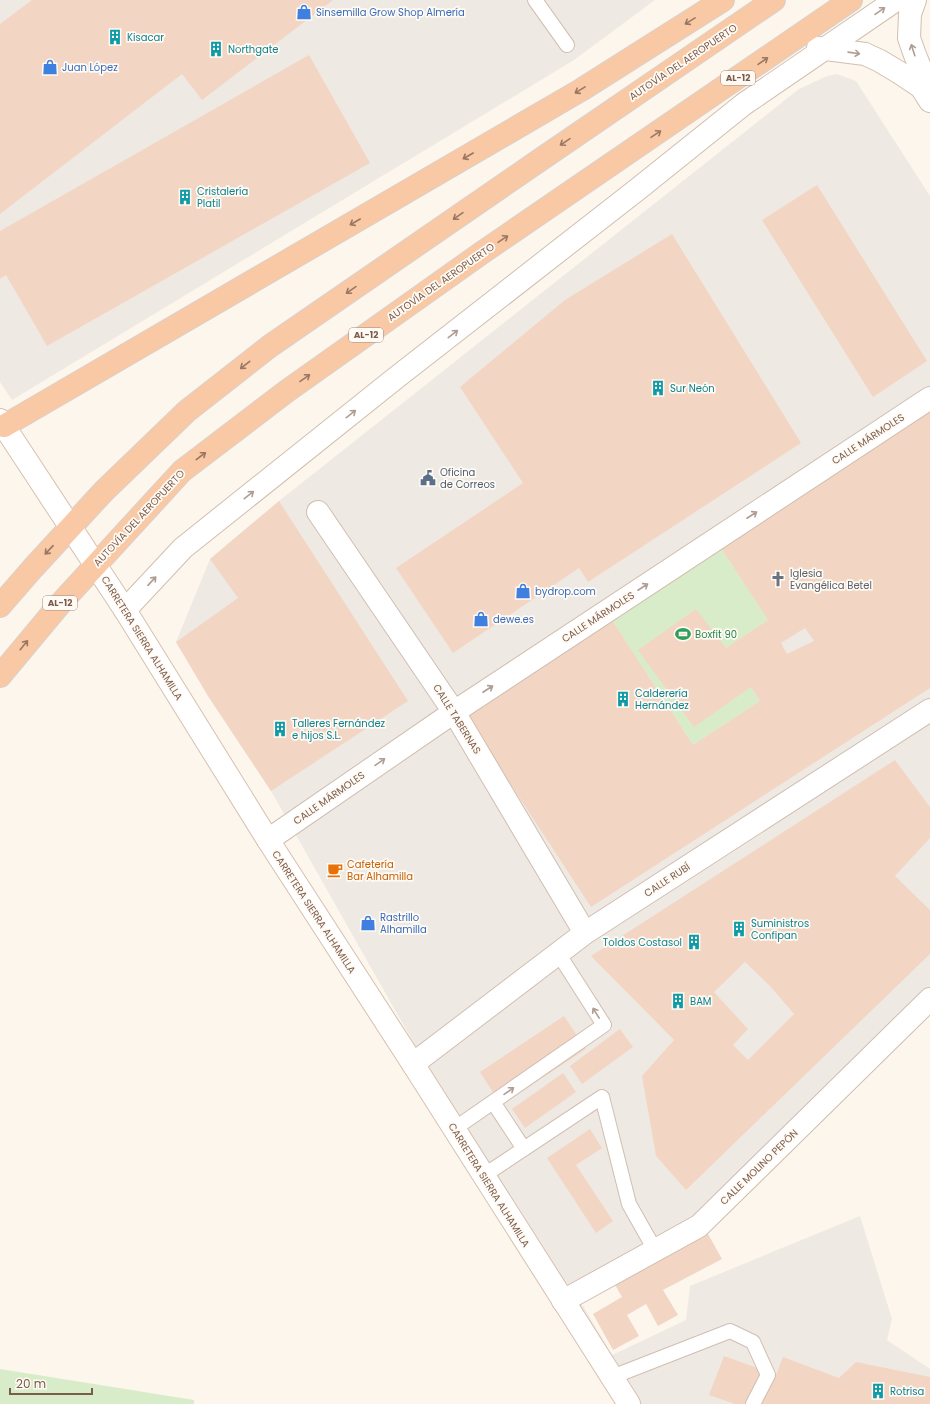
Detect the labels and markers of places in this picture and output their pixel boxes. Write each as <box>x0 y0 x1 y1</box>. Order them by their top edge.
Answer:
shop icon: Sinsemilla Grow Shop Almería <box>295 3 313 21</box>
place label: Sinsemilla Grow Shop Almería <box>316 5 465 20</box>
building icon: Kisacar <box>106 28 124 46</box>
place label: Kisacar <box>127 30 164 45</box>
building icon: Northgate <box>207 40 225 58</box>
place label: Northgate <box>228 42 279 57</box>
shop icon: Juan López <box>41 58 59 76</box>
place label: Juan López <box>62 60 118 75</box>
place label: Cristalería Platil <box>197 184 248 211</box>
building icon: Cristalería Platil <box>176 188 194 206</box>
building icon: Sur Neón <box>649 379 667 397</box>
place label: Sur Neón <box>670 381 715 396</box>
place label: Oficina de Correos <box>440 465 495 492</box>
public building icon: Oficina de Correos <box>419 469 437 487</box>
place label: Iglesia Evangélica Betel <box>790 566 872 593</box>
church icon: Iglesia Evangélica Betel <box>769 570 787 588</box>
shop icon: bydrop.com <box>514 582 532 600</box>
place label: bydrop.com <box>535 584 596 599</box>
shop icon: dewe.es <box>472 610 490 628</box>
place label: dewe.es <box>493 612 534 627</box>
sports icon: Boxfit 90 <box>674 625 692 643</box>
place label: Boxfit 90 <box>695 627 737 642</box>
place label: Calderería Hernández <box>635 686 689 713</box>
building icon: Calderería Hernández <box>614 690 632 708</box>
place label: Talleres Fernández e hijos S.L. <box>292 716 386 743</box>
building icon: Talleres Fernández e hijos S.L. <box>271 720 289 738</box>
place label: Cafetería Bar Alhamilla <box>347 857 413 884</box>
cafe icon: Cafetería Bar Alhamilla <box>326 861 344 879</box>
place label: Rastrillo Alhamilla <box>380 910 427 937</box>
shop icon: Rastrillo Alhamilla <box>359 914 377 932</box>
place label: Suministros Confipan <box>751 916 809 943</box>
building icon: Suministros Confipan <box>730 920 748 938</box>
building icon: Toldos Costasol <box>685 933 703 951</box>
place label: Toldos Costasol <box>603 935 682 950</box>
building icon: BAM <box>669 992 687 1010</box>
place label: BAM <box>690 994 711 1009</box>
building icon: Rotrisa <box>869 1382 887 1400</box>
place label: Rotrisa <box>890 1384 924 1399</box>

